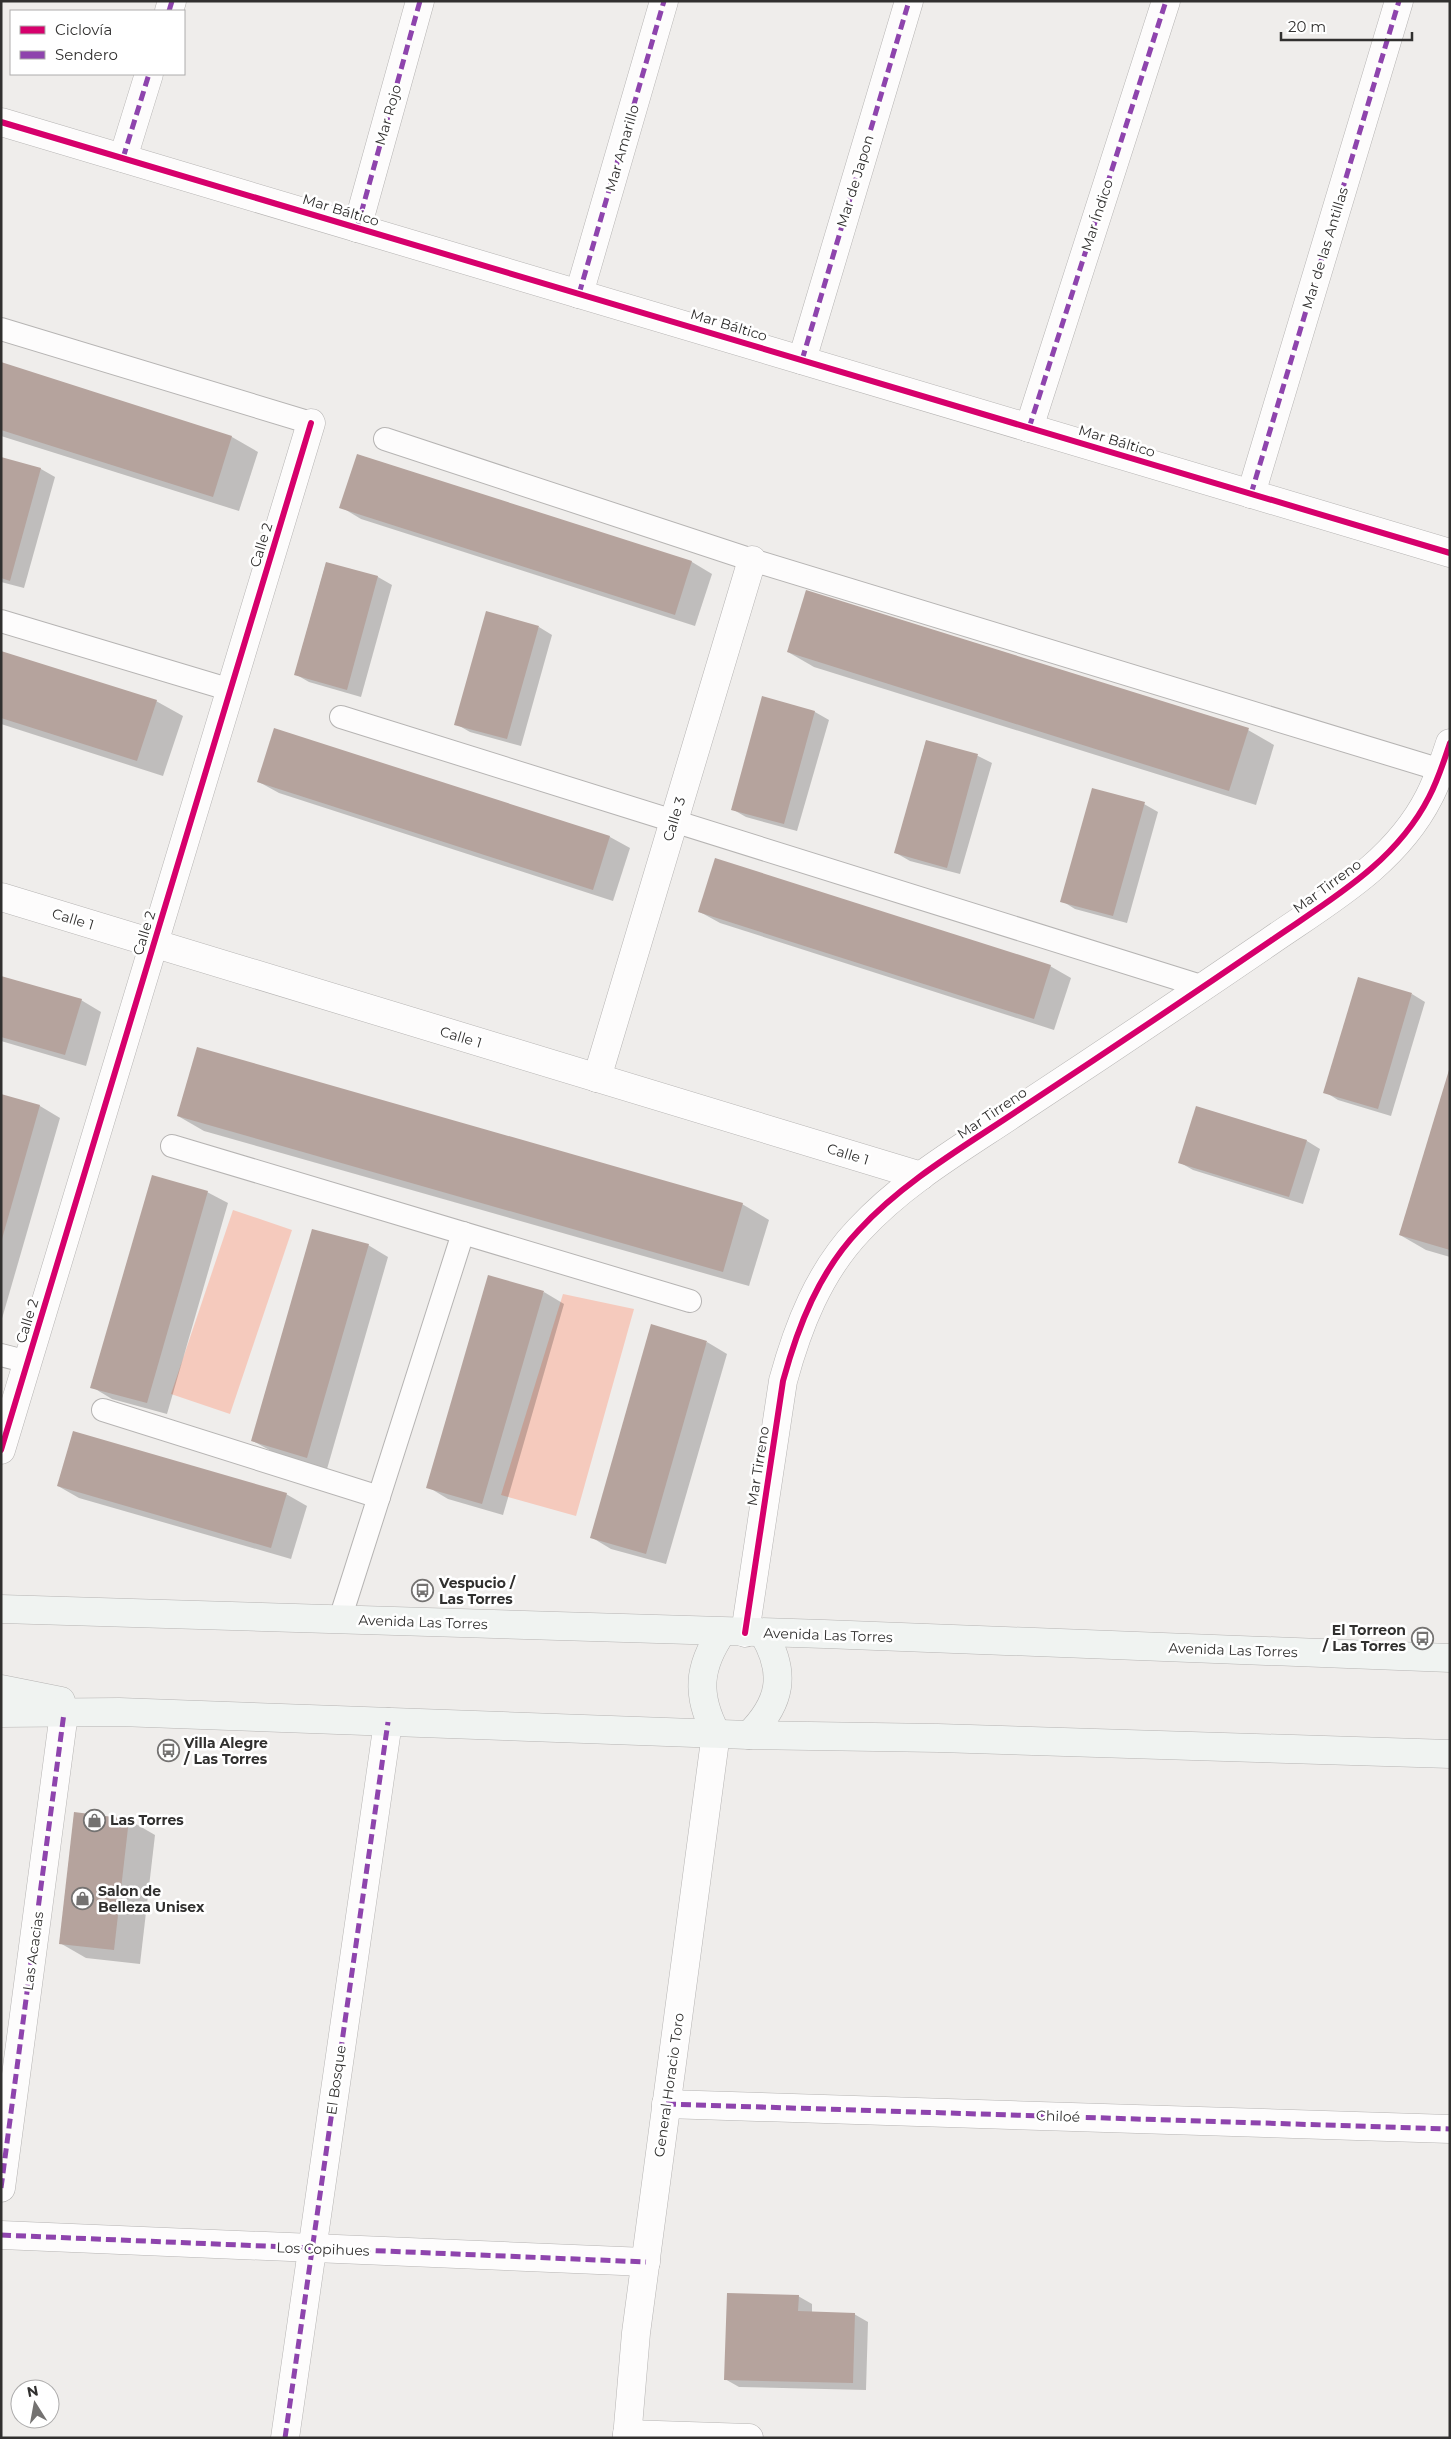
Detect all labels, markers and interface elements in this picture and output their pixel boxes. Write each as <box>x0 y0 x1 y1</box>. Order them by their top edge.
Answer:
legend <box>10 10 185 75</box>
scale bar <box>1281 10 1412 42</box>
text: 20 m <box>1288 17 1326 36</box>
text: Ciclovía <box>55 20 112 39</box>
text: Sendero <box>55 45 118 64</box>
street label: Mar Rojo <box>371 82 405 147</box>
street label: Mar Amarillo <box>601 102 643 194</box>
street label: Mar de Japon <box>832 133 878 229</box>
street label: Mar Índico <box>1077 177 1117 253</box>
street label: Mar de las Antillas <box>1298 185 1352 311</box>
street label: Mar Báltico <box>300 190 382 230</box>
street label: Mar Báltico <box>688 305 770 345</box>
street label: Mar Báltico <box>1076 421 1158 461</box>
street label: Calle 2 <box>246 520 276 569</box>
street label: Calle 3 <box>659 794 689 843</box>
street label: Mar Tirreno <box>1289 855 1365 917</box>
street label: Calle 1 <box>50 904 96 934</box>
street label: Calle 2 <box>129 908 159 957</box>
street label: Calle 1 <box>438 1022 484 1052</box>
street label: Mar Tirreno <box>954 1083 1031 1143</box>
street label: Calle 1 <box>825 1139 871 1169</box>
street label: Calle 2 <box>12 1296 42 1345</box>
street label: Mar Tirreno <box>743 1425 773 1507</box>
place label: Vespucio / Las Torres <box>438 1574 517 1608</box>
bus stop icon: Vespucio / Las Torres <box>411 1579 435 1603</box>
street label: Avenida Las Torres <box>358 1611 488 1633</box>
place label: El Torreon / Las Torres <box>1322 1621 1407 1655</box>
street label: Avenida Las Torres <box>763 1624 893 1646</box>
bus stop icon: El Torreon / Las Torres <box>1410 1626 1434 1650</box>
street label: Avenida Las Torres <box>1168 1639 1298 1661</box>
place label: Villa Alegre / Las Torres <box>183 1734 268 1768</box>
bus stop icon: Villa Alegre / Las Torres <box>156 1739 180 1763</box>
shop icon: Las Torres <box>82 1808 106 1832</box>
place label: Las Torres <box>110 1811 184 1829</box>
place label: Salon de Belleza Unisex <box>98 1882 205 1916</box>
shop icon: Salon de Belleza Unisex <box>70 1887 94 1911</box>
street label: Las Acacias <box>19 1910 47 1992</box>
street label: General Horacio Toro <box>650 2011 688 2158</box>
street label: El Bosque <box>322 2044 350 2116</box>
street label: Chiloé <box>1036 2106 1080 2126</box>
street label: Los Copihues <box>276 2238 370 2260</box>
north arrow <box>10 2379 60 2429</box>
text: N <box>25 2381 40 2401</box>

